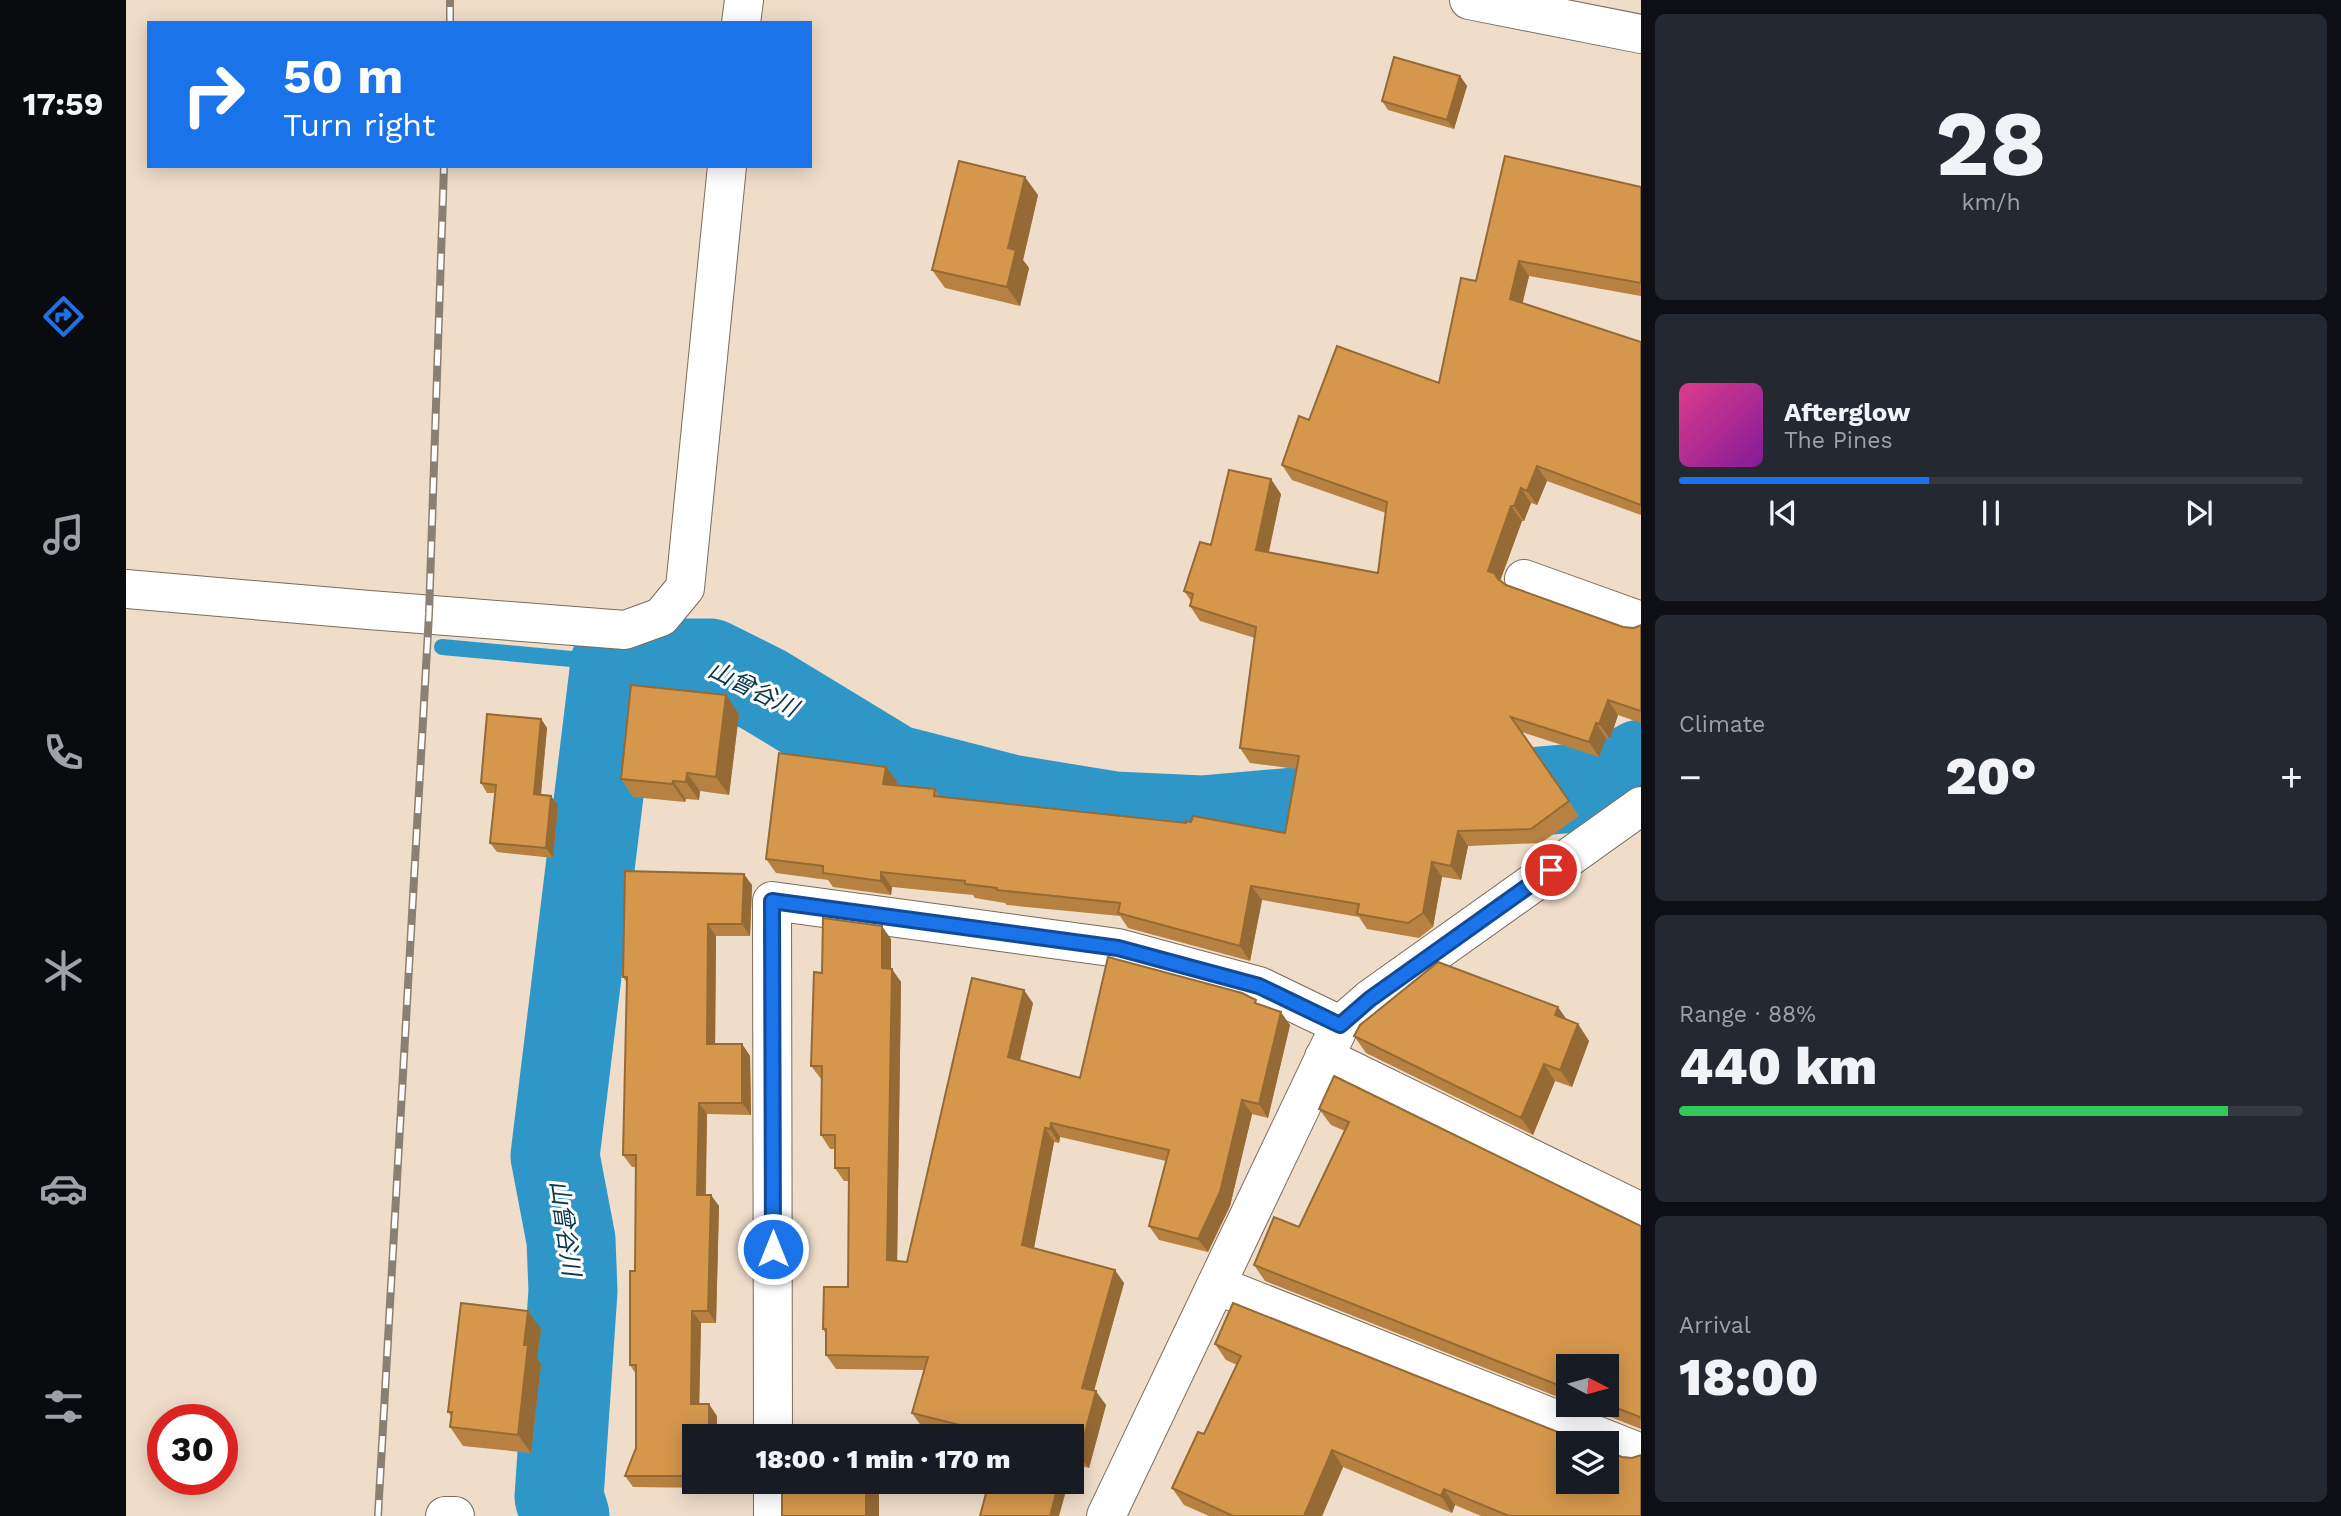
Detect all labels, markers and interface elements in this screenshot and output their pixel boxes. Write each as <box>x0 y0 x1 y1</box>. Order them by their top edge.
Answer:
text: 50 m <box>283 47 403 105</box>
icon: right <box>168 49 259 140</box>
text: 17:59 <box>23 85 103 123</box>
text: 28 <box>1935 90 2047 197</box>
text: Turn right <box>283 106 435 144</box>
text: km/h <box>1961 189 2021 216</box>
icon: directions <box>39 292 88 341</box>
text: Afterglow <box>1784 397 1910 427</box>
text: The Pines <box>1784 427 1893 454</box>
icon: previous <box>1764 494 1802 532</box>
icon: pause <box>1972 494 2010 532</box>
icon: next <box>2180 494 2218 532</box>
icon: music <box>39 510 88 559</box>
water label: 山曾谷川 <box>704 655 805 724</box>
text: Climate <box>1679 711 1765 738</box>
icon: phone <box>39 728 88 777</box>
text: 20° <box>1945 746 2037 807</box>
text: − <box>1679 755 1702 799</box>
text: + <box>2280 755 2303 799</box>
pin <box>1521 840 1581 900</box>
icon: arrive <box>1532 851 1570 889</box>
icon: climate <box>39 946 88 995</box>
text: Range · 88% <box>1679 1001 1816 1028</box>
text: 440 km <box>1679 1036 1877 1097</box>
icon: car <box>39 1164 88 1213</box>
water label: 山曾谷川 <box>544 1179 586 1280</box>
position arrow <box>736 1212 810 1286</box>
text: Arrival <box>1679 1312 1751 1339</box>
text: 18:00 <box>1679 1347 1819 1408</box>
north arrow <box>1556 1354 1619 1418</box>
map controls <box>1556 1354 1619 1494</box>
icon: filters <box>39 1382 88 1431</box>
speed limit sign: 30 <box>147 1404 238 1495</box>
button: layers <box>1556 1431 1619 1494</box>
text: 18:00 · 1 min · 170 m <box>756 1444 1010 1474</box>

